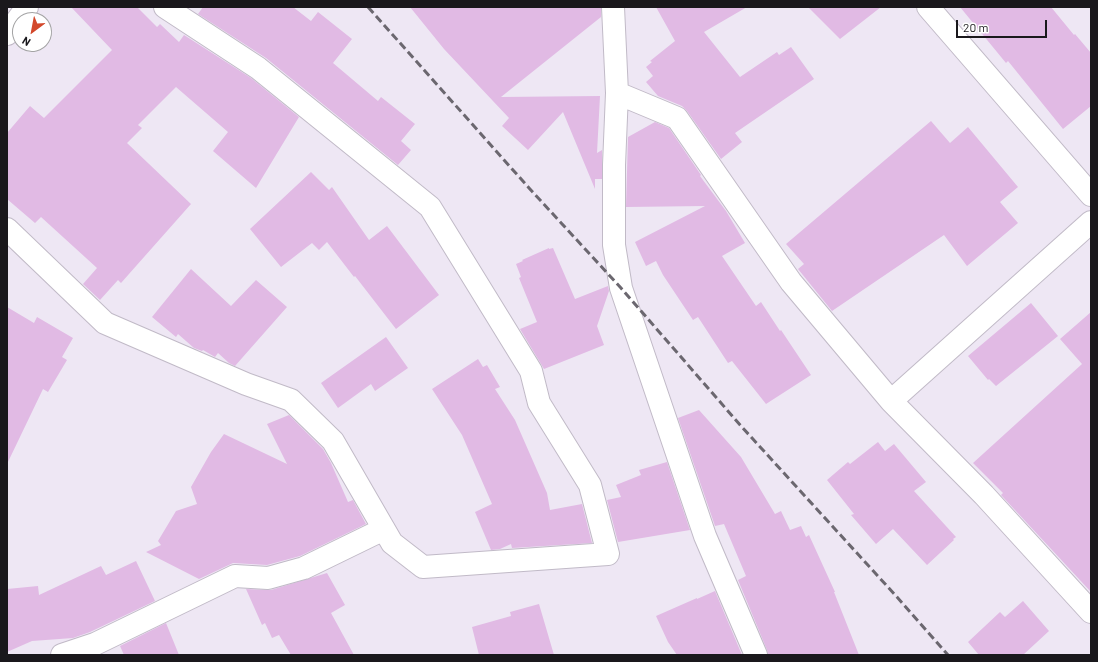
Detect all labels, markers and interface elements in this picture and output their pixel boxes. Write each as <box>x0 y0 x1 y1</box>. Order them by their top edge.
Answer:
north arrow <box>12 12 52 52</box>
scale bar <box>958 12 1049 38</box>
text: 20 m <box>963 20 989 34</box>
text: N <box>19 34 32 49</box>

